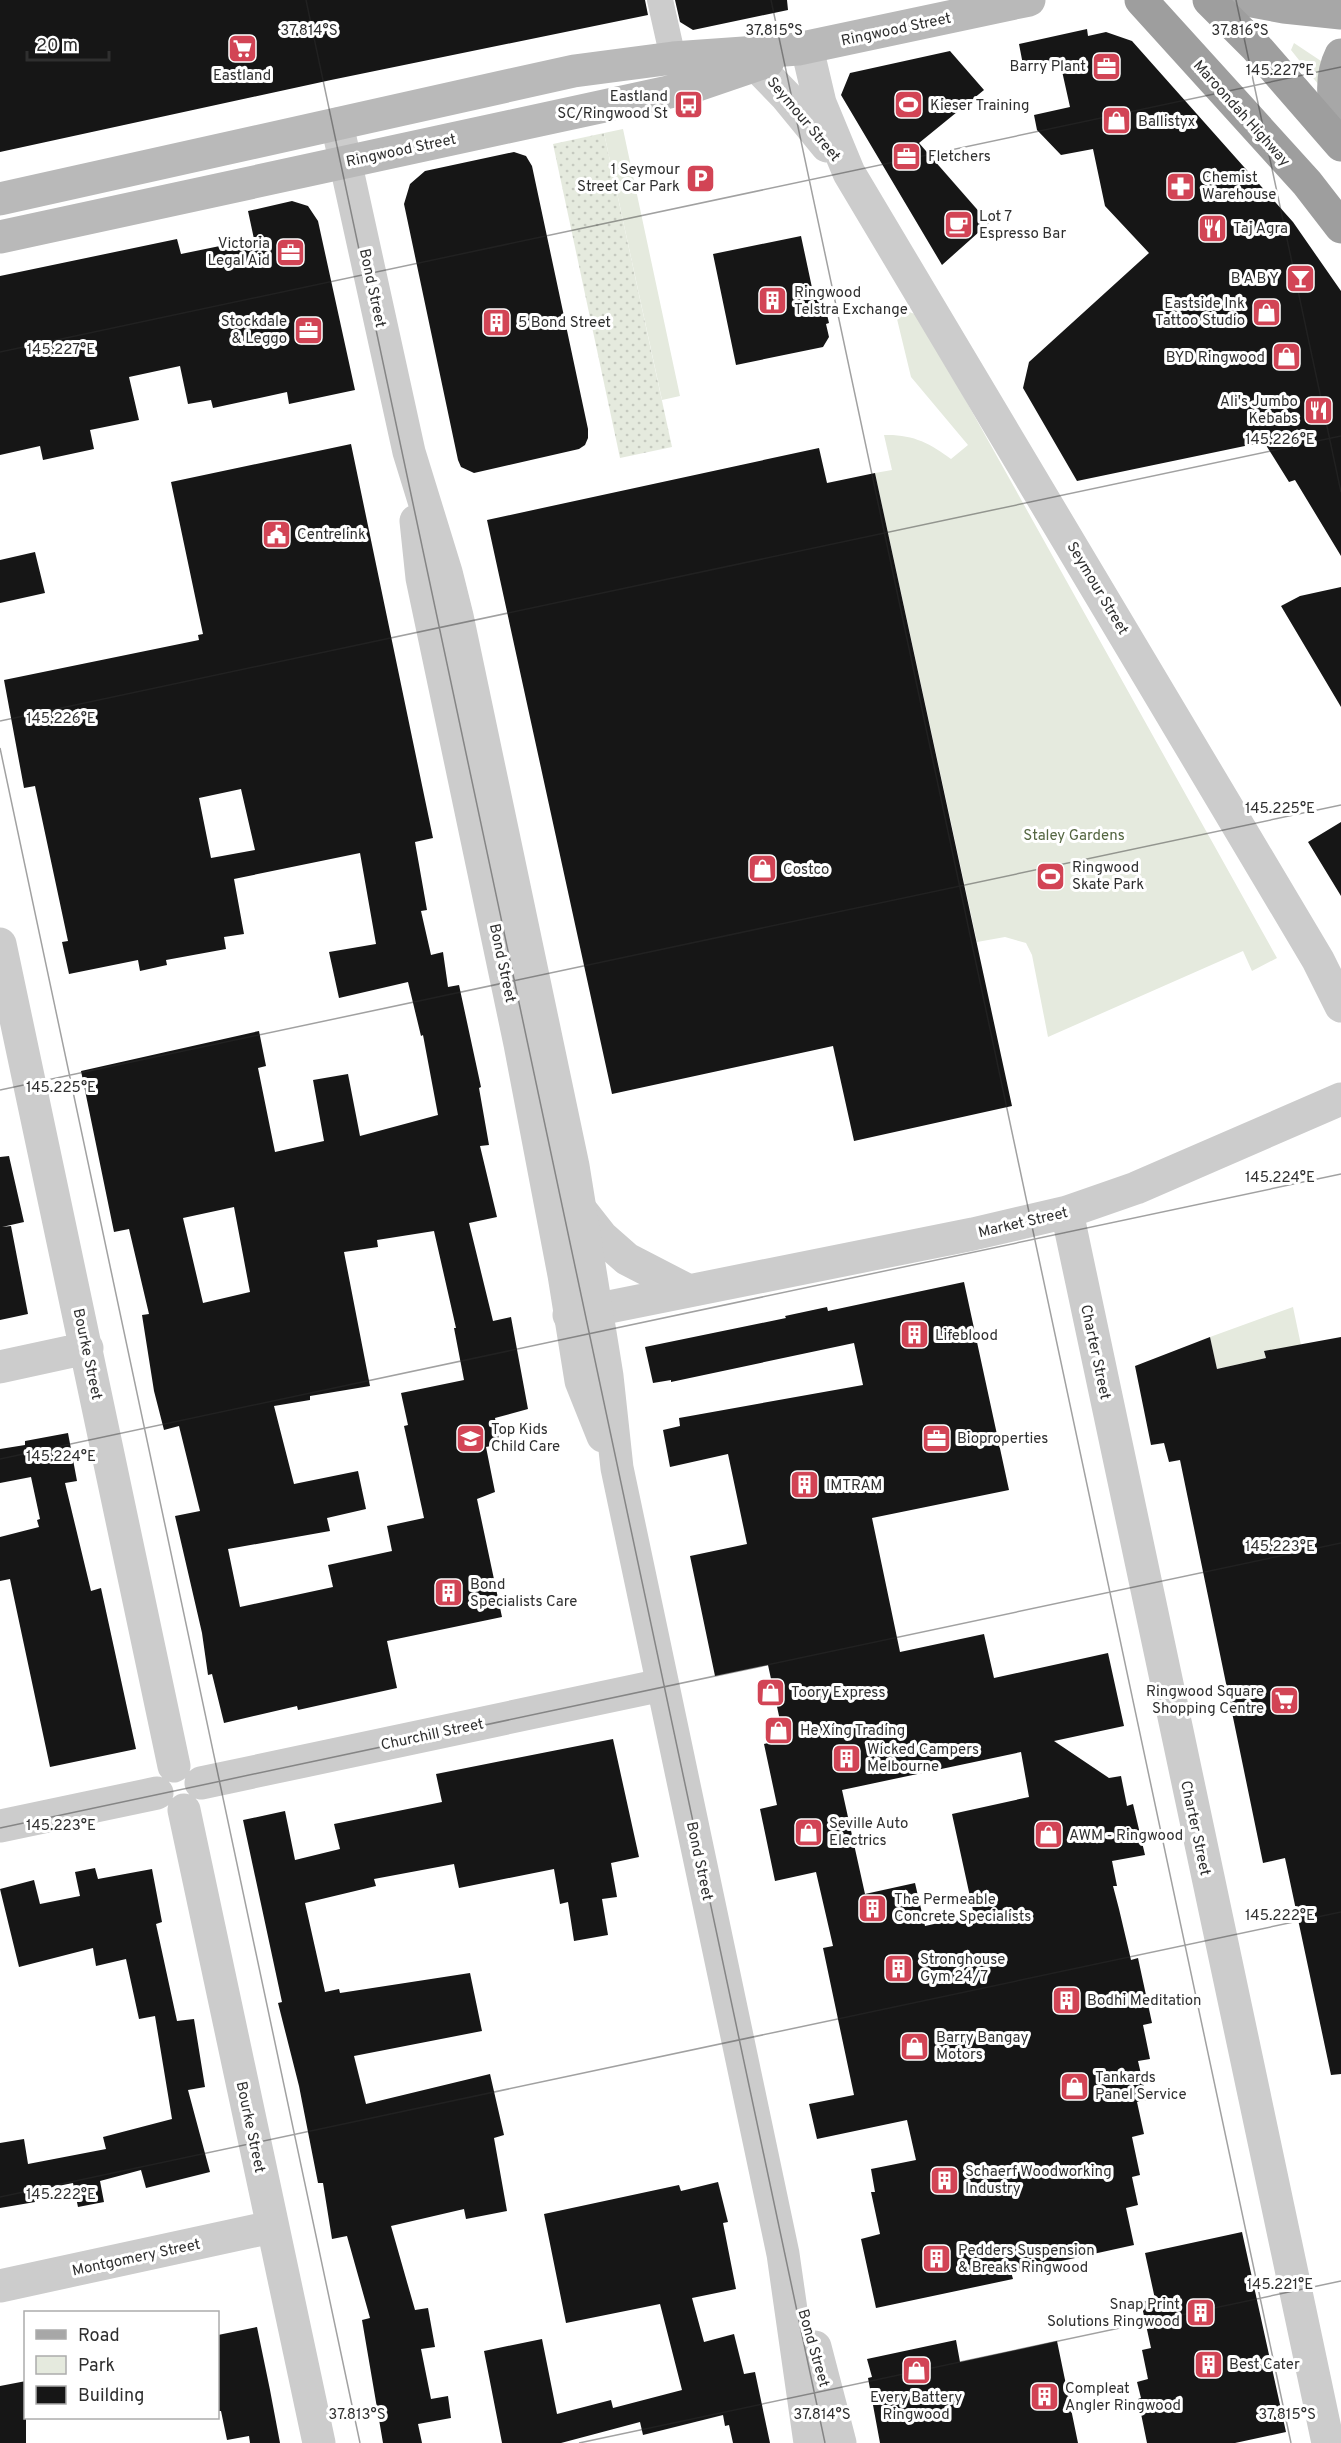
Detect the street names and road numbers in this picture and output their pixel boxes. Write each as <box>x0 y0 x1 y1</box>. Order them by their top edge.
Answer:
street label: Ringwood Street <box>840 10 953 51</box>
street label: Maroondah Highway <box>1188 57 1294 171</box>
street label: Seymour Street <box>762 74 844 166</box>
street label: Ringwood Street <box>345 131 458 172</box>
street label: Bond Street <box>354 247 389 330</box>
street label: Seymour Street <box>1062 539 1132 639</box>
street label: Bond Street <box>484 922 519 1005</box>
street label: Market Street <box>977 1204 1070 1243</box>
street label: Charter Street <box>1075 1303 1114 1402</box>
street label: Bourke Street <box>68 1307 105 1402</box>
street label: Churchill Street <box>379 1715 485 1756</box>
street label: Charter Street <box>1175 1779 1214 1878</box>
street label: Bond Street <box>681 1820 716 1903</box>
street label: Bourke Street <box>231 2080 268 2175</box>
street label: Montgomery Street <box>70 2236 202 2281</box>
street label: Bond Street <box>792 2307 833 2390</box>

